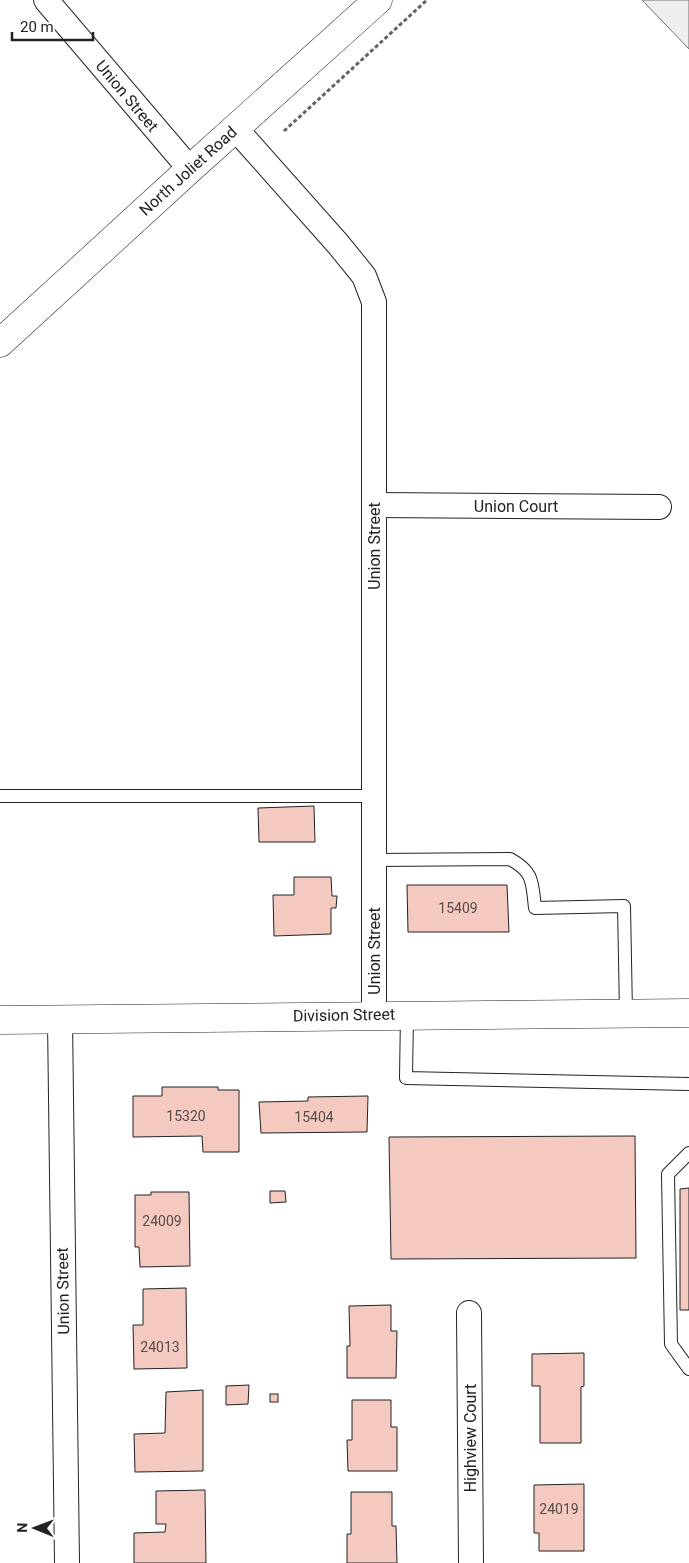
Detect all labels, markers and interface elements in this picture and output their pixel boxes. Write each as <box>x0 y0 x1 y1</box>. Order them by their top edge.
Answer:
scale bar <box>12 10 94 42</box>
text: 20 m <box>20 18 54 36</box>
street label: Union Street <box>92 56 162 136</box>
street label: North Joliet Road <box>135 122 241 220</box>
street label: Union Court <box>474 497 558 516</box>
street label: Union Street <box>365 502 384 590</box>
house number: 15409 <box>438 900 478 916</box>
street label: Union Street <box>365 907 384 995</box>
street label: Division Street <box>293 1005 395 1025</box>
house number: 15320 <box>166 1108 206 1124</box>
house number: 15404 <box>294 1109 334 1125</box>
house number: 24009 <box>142 1213 182 1229</box>
street label: Union Street <box>53 1247 73 1335</box>
house number: 24013 <box>140 1339 180 1355</box>
street label: Highview Court <box>461 1384 480 1492</box>
house number: 24019 <box>539 1501 579 1517</box>
north arrow <box>10 1503 60 1553</box>
text: N <box>14 1523 30 1533</box>

